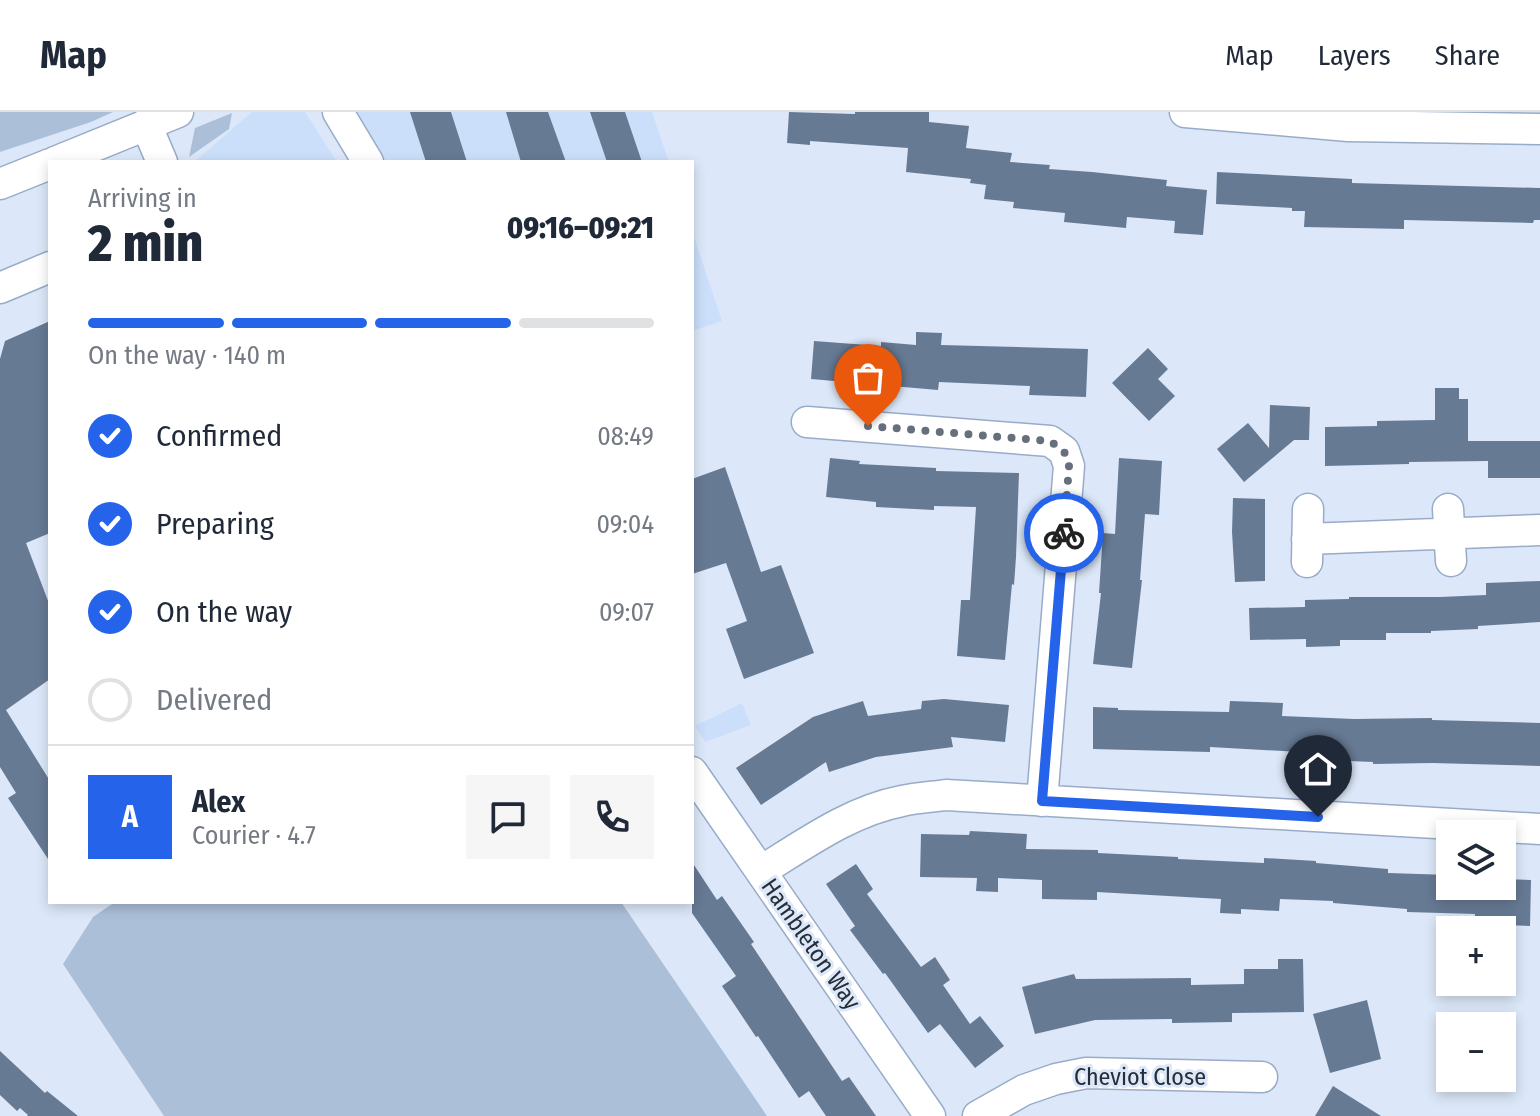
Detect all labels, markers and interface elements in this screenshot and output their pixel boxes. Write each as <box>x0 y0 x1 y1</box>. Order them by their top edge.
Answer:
text: Map <box>40 32 107 78</box>
text: Map <box>1225 39 1274 72</box>
text: Layers <box>1318 39 1391 72</box>
text: Share <box>1435 39 1500 72</box>
text: Arriving in <box>88 183 197 214</box>
text: 09:16–09:21 <box>507 210 654 246</box>
text: 2 min <box>88 212 203 275</box>
text: On the way · 140 m <box>88 340 286 371</box>
pin <box>834 344 902 426</box>
icon: bag <box>846 356 890 400</box>
icon: check <box>88 414 132 458</box>
text: Confirmed <box>156 418 282 454</box>
text: 08:49 <box>597 421 654 452</box>
courier <box>1024 493 1104 573</box>
icon: check <box>88 502 132 546</box>
text: Preparing <box>156 506 274 542</box>
text: 09:04 <box>596 509 654 540</box>
icon: bike <box>1042 511 1086 555</box>
icon: check <box>88 590 132 634</box>
text: On the way <box>156 594 292 630</box>
text: 09:07 <box>599 597 654 628</box>
text: Delivered <box>156 682 272 718</box>
pin <box>1284 735 1352 817</box>
icon: home <box>1296 747 1340 791</box>
button: chat <box>466 775 550 859</box>
button: phone <box>570 775 654 859</box>
text: Alex <box>192 784 245 820</box>
text: A <box>122 799 138 835</box>
text: Courier · 4.7 <box>192 820 316 851</box>
map controls <box>1436 820 1516 1092</box>
button: layers <box>1436 820 1516 900</box>
street label: Hambleton Way <box>756 873 867 1015</box>
button: + <box>1436 916 1516 996</box>
button: − <box>1436 1012 1516 1092</box>
street label: Cheviot Close <box>1074 1063 1206 1091</box>

